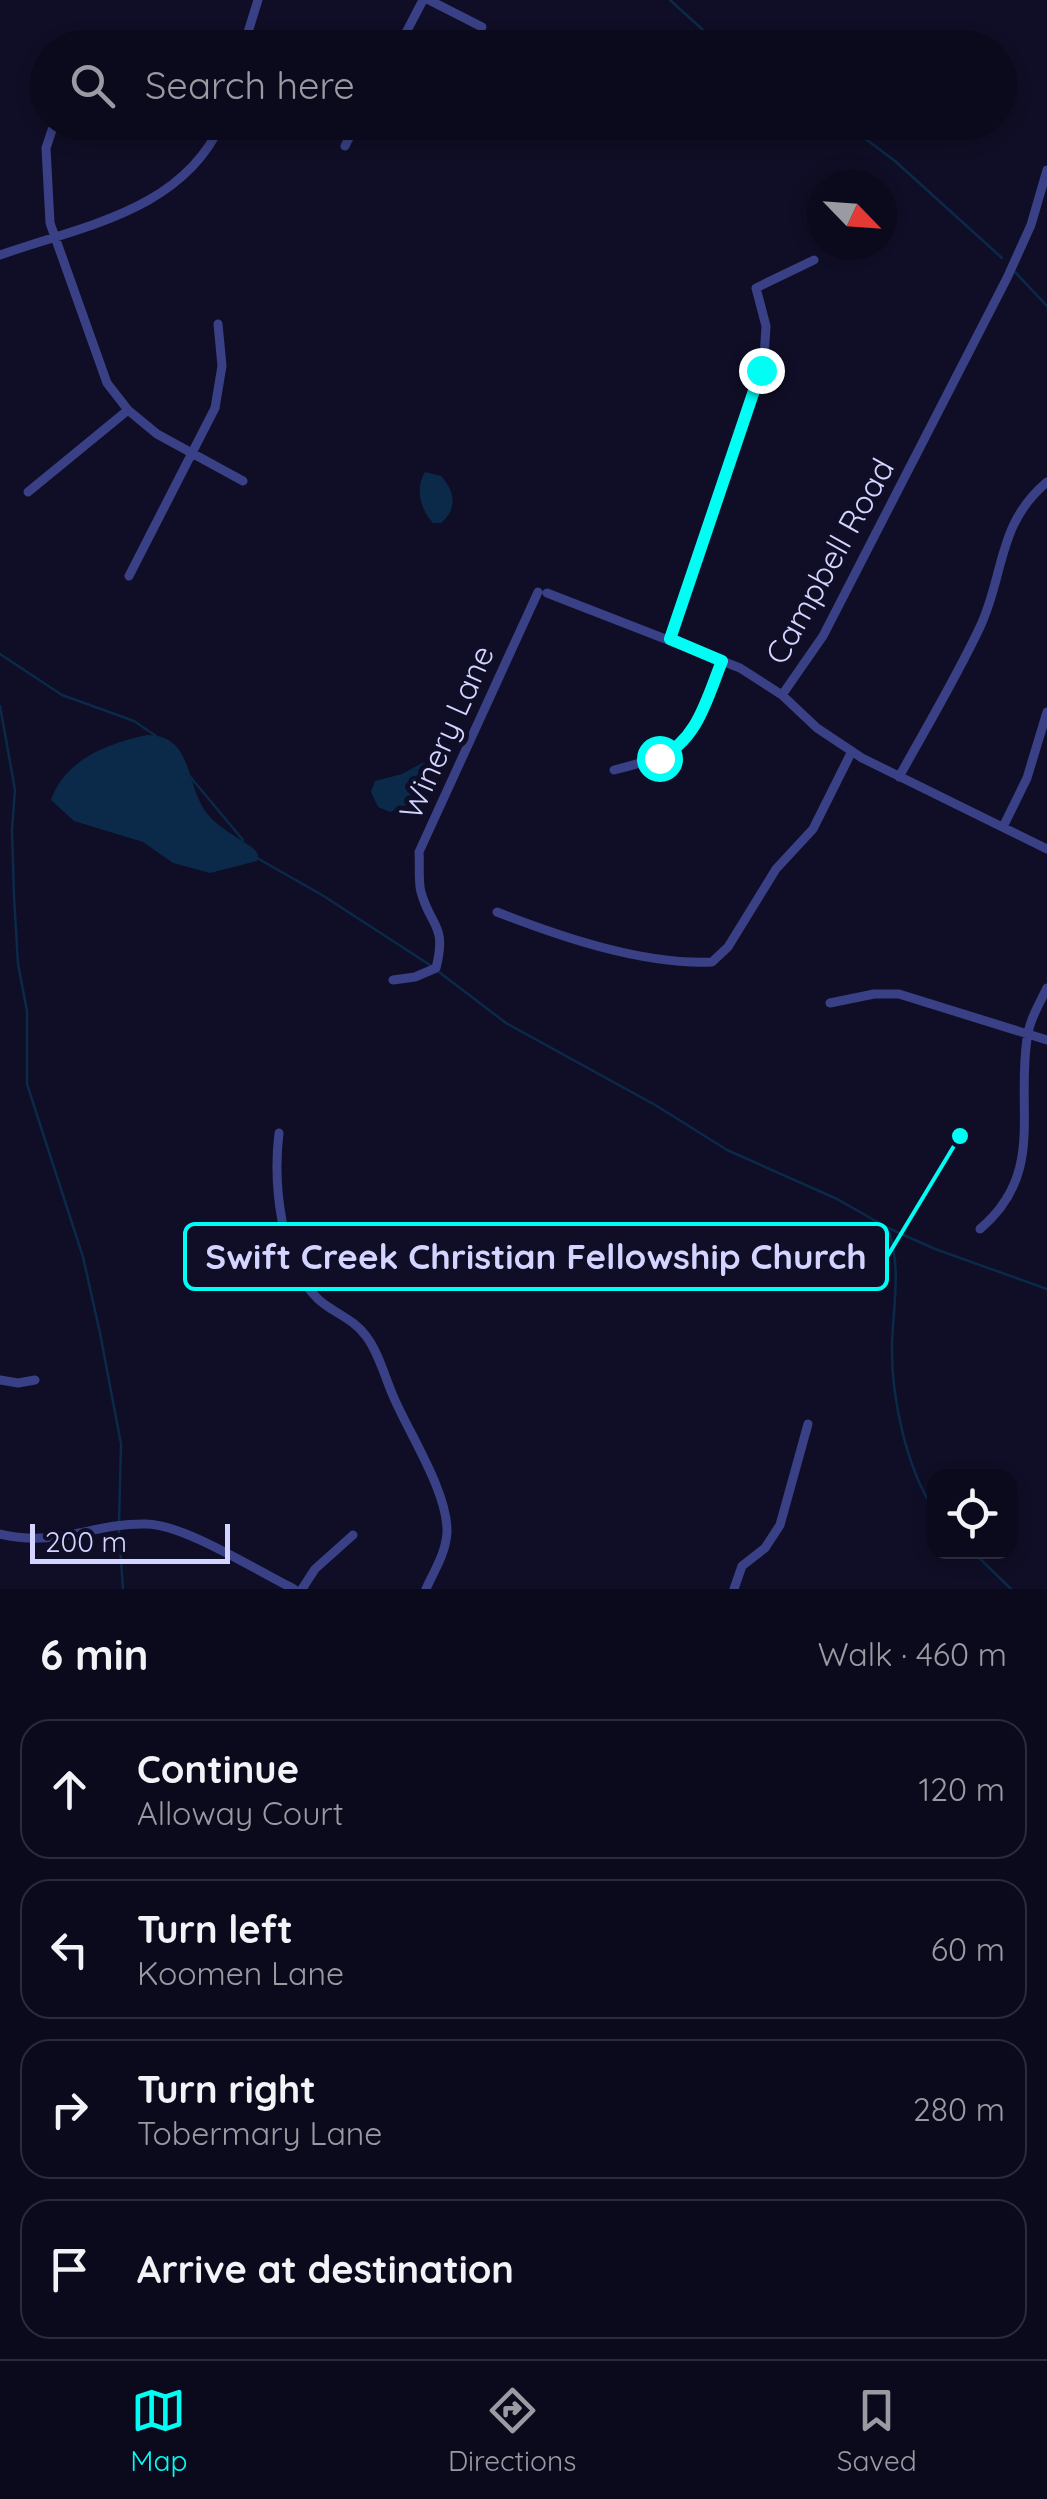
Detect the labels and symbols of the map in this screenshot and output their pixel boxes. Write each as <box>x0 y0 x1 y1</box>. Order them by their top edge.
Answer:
north arrow <box>807 170 897 260</box>
route end <box>739 348 785 394</box>
street label: Campbell Road <box>756 451 902 671</box>
street label: Winery Lane <box>390 639 502 825</box>
route start <box>637 736 683 782</box>
callout: Swift Creek Christian Fellowship Church <box>185 1224 887 1289</box>
text: Swift Creek Christian Fellowship Church <box>205 1234 867 1278</box>
scale bar <box>30 1519 230 1564</box>

